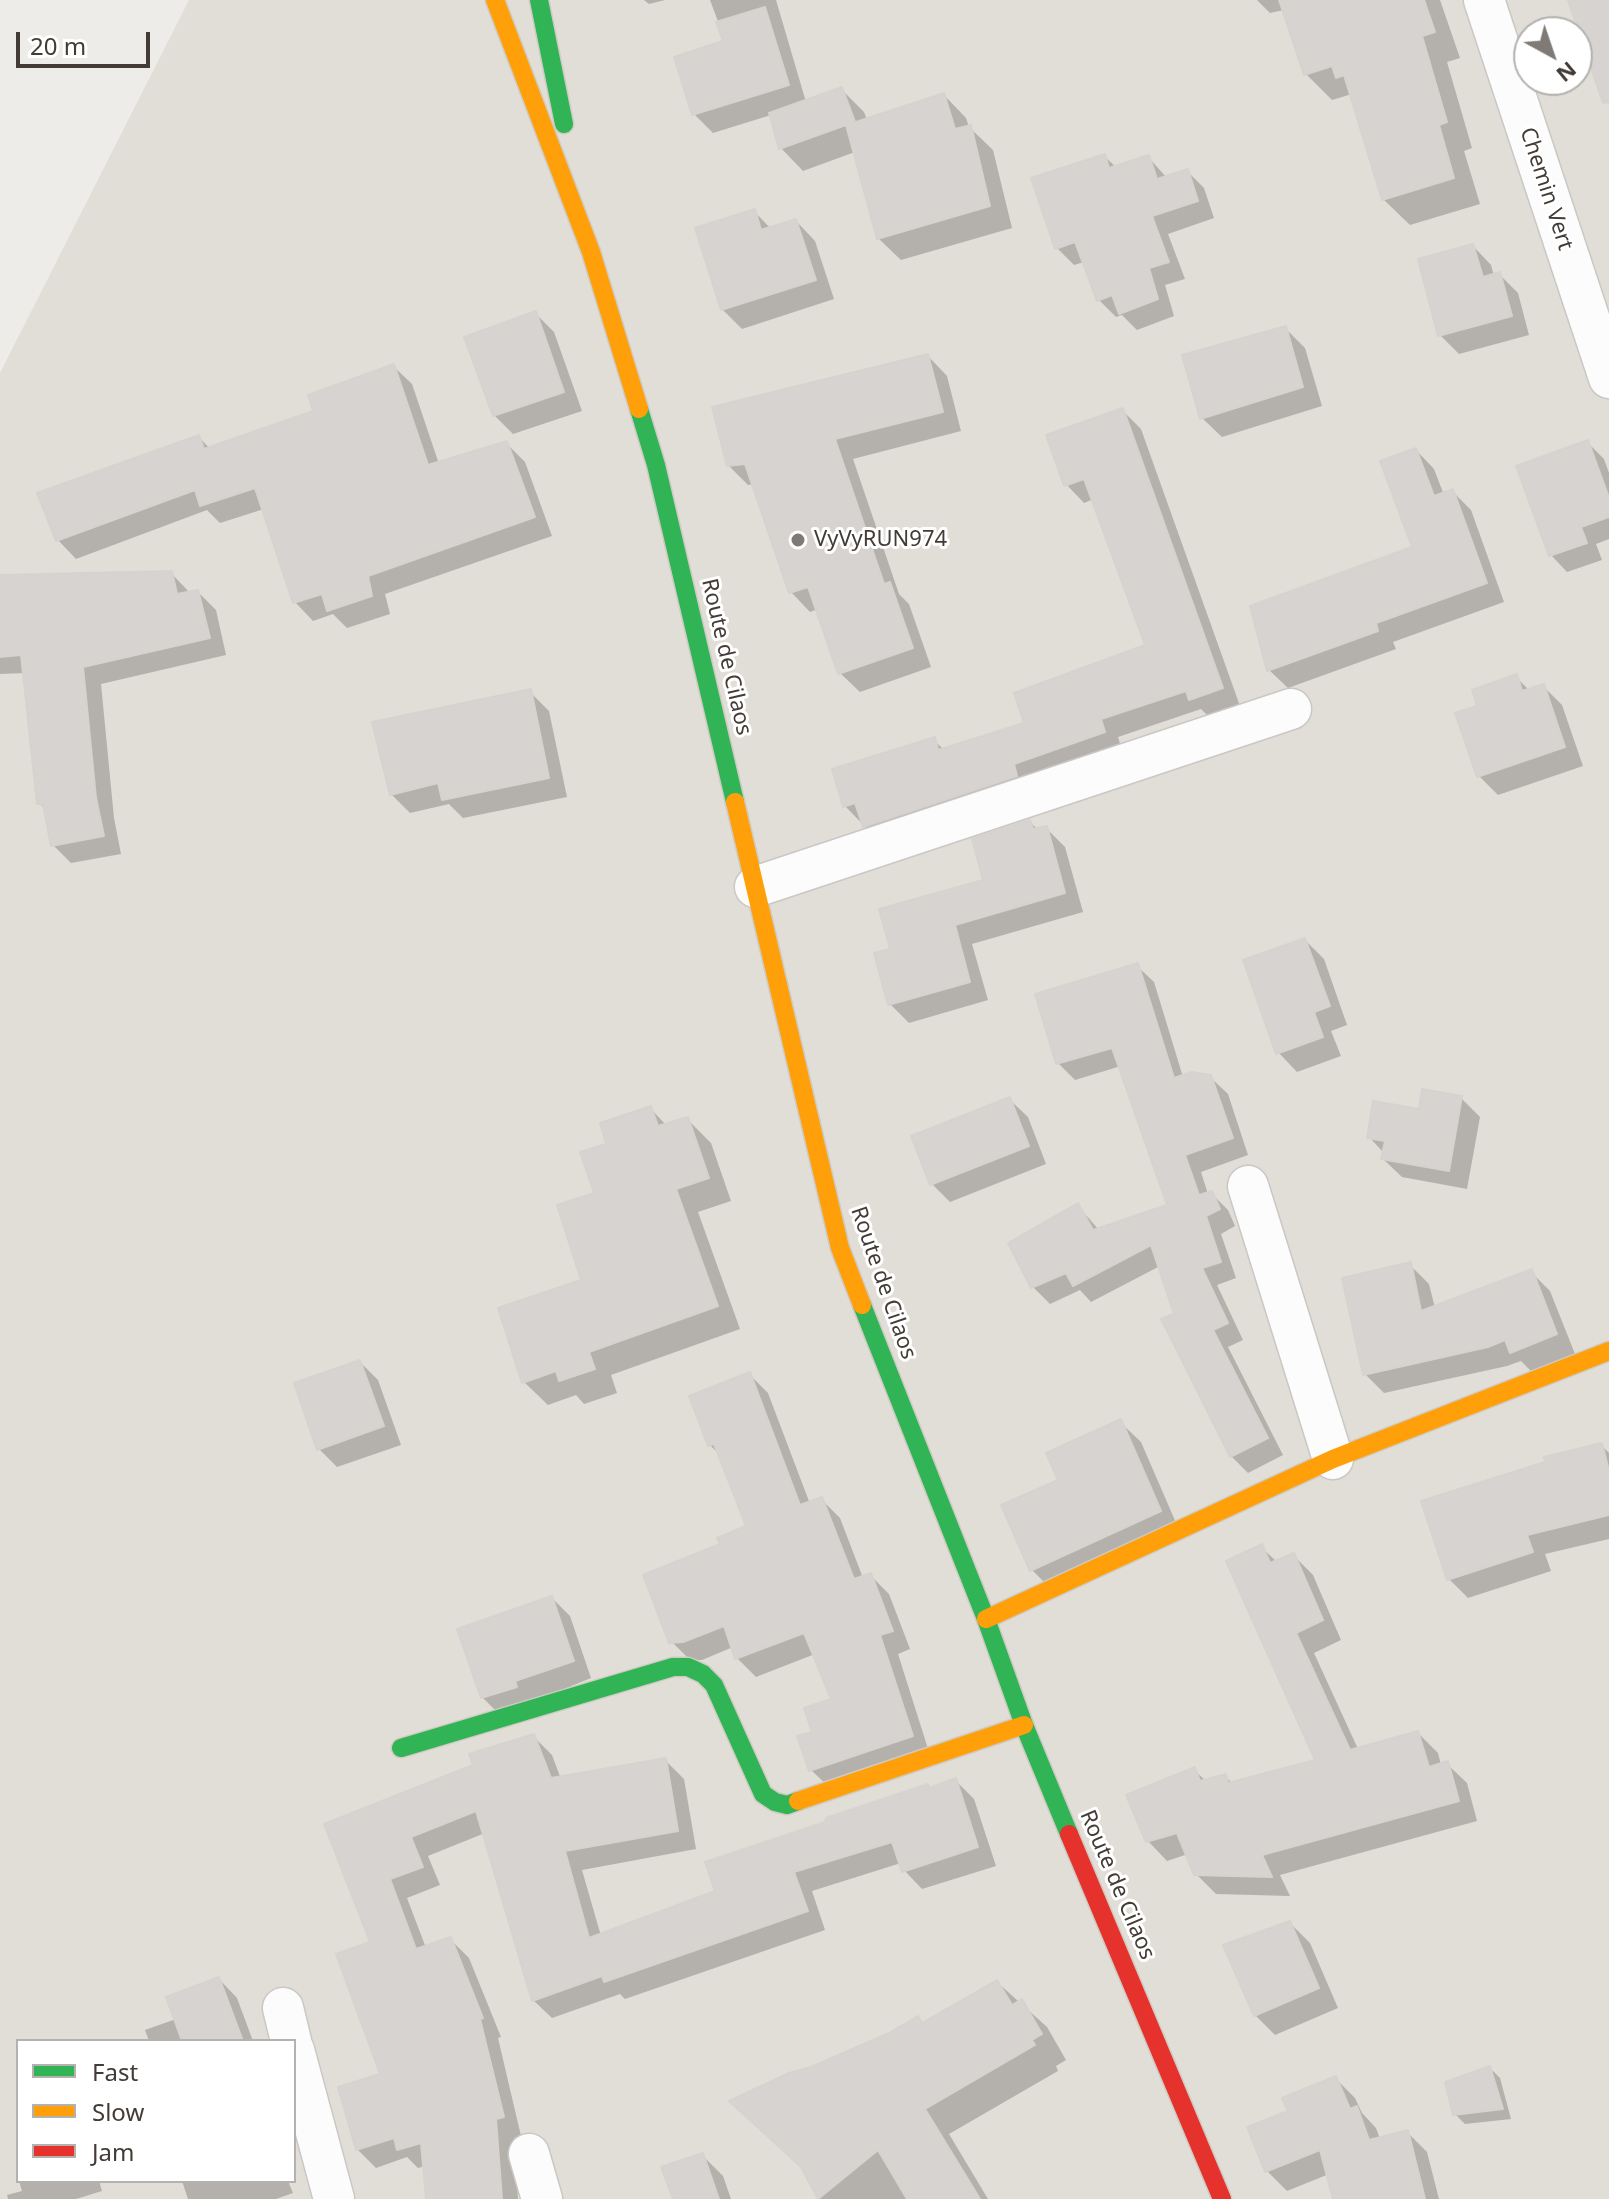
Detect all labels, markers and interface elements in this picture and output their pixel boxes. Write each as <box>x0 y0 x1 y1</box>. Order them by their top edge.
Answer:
scale bar <box>20 16 154 66</box>
north arrow <box>1513 16 1593 96</box>
text: 20 m <box>30 29 86 62</box>
text: N <box>1551 56 1584 90</box>
street label: Chemin Vert <box>1514 124 1578 254</box>
place label: VyVyRUN974 <box>814 527 947 553</box>
marker: VyVyRUN974 <box>789 531 807 549</box>
street label: Route de Cilaos <box>695 576 757 738</box>
street label: Route de Cilaos <box>845 1203 921 1363</box>
street label: Route de Cilaos <box>1074 1806 1160 1964</box>
legend <box>16 2039 296 2183</box>
text: Fast <box>92 2055 138 2088</box>
text: Slow <box>92 2095 144 2128</box>
text: Jam <box>92 2135 134 2168</box>

